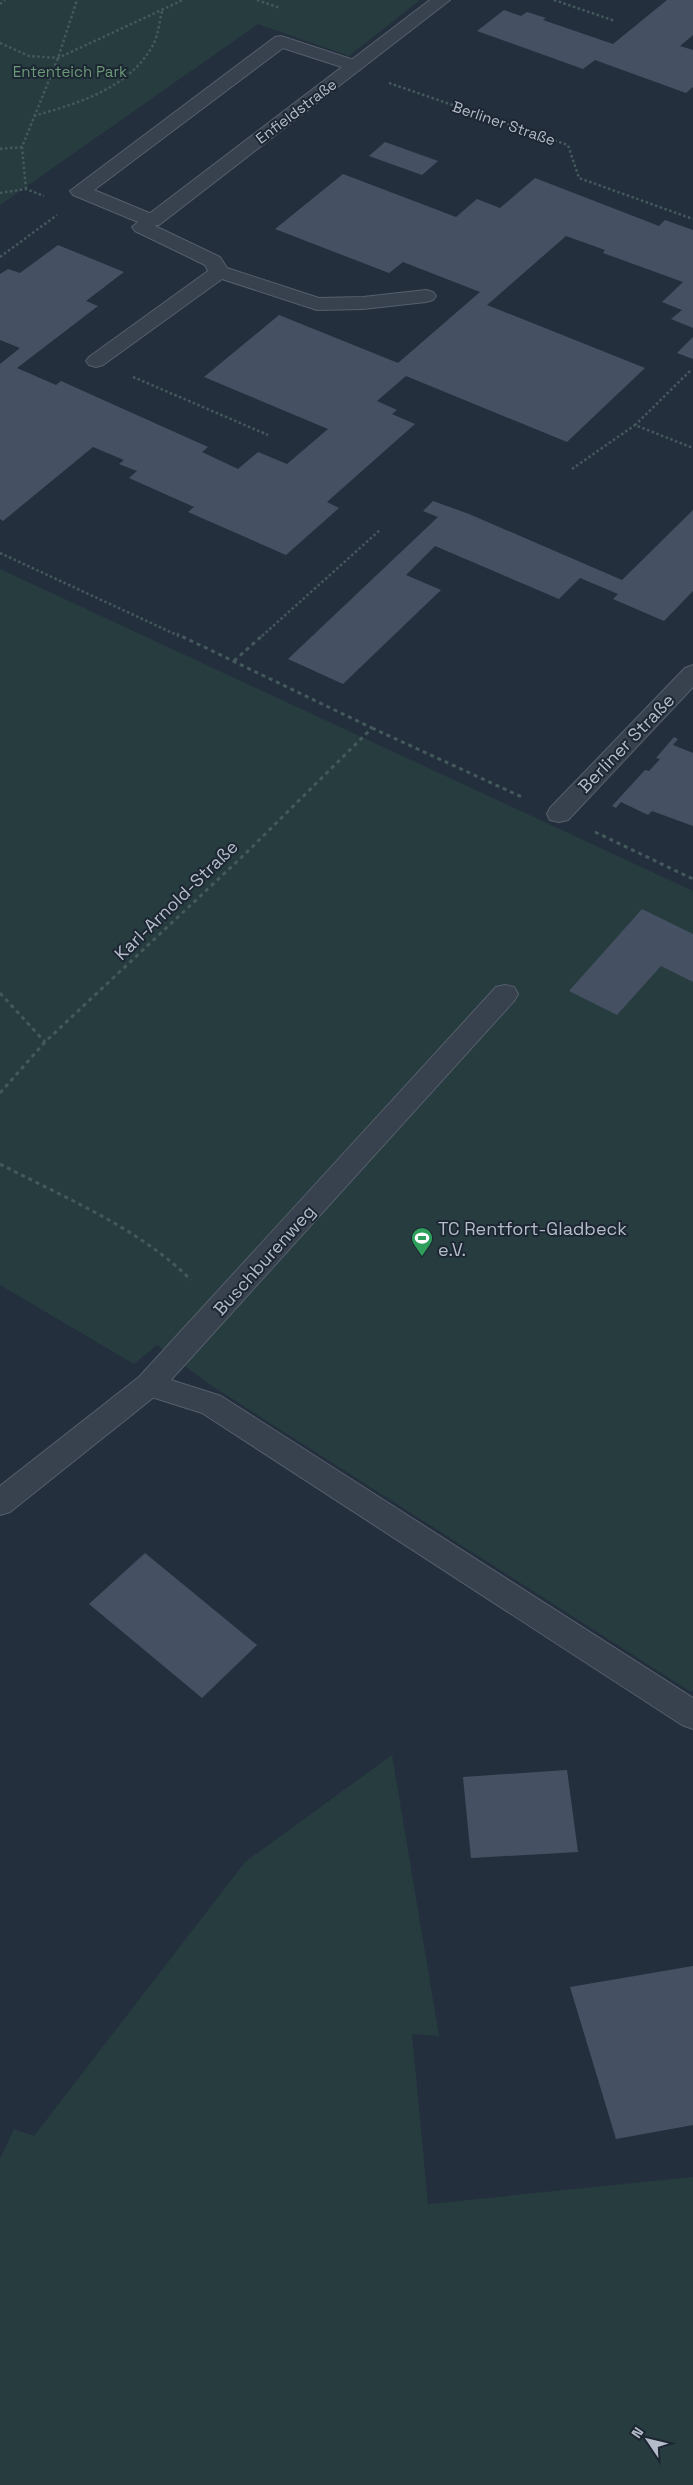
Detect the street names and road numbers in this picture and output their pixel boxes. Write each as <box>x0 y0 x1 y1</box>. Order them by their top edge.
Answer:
street label: Enfieldstraße <box>252 74 340 148</box>
street label: Berliner Straße <box>450 96 558 150</box>
street label: Berliner Straße <box>573 688 679 798</box>
street label: Karl-Arnold-Straße <box>109 835 243 965</box>
street label: Buschburenweg <box>208 1200 320 1320</box>

